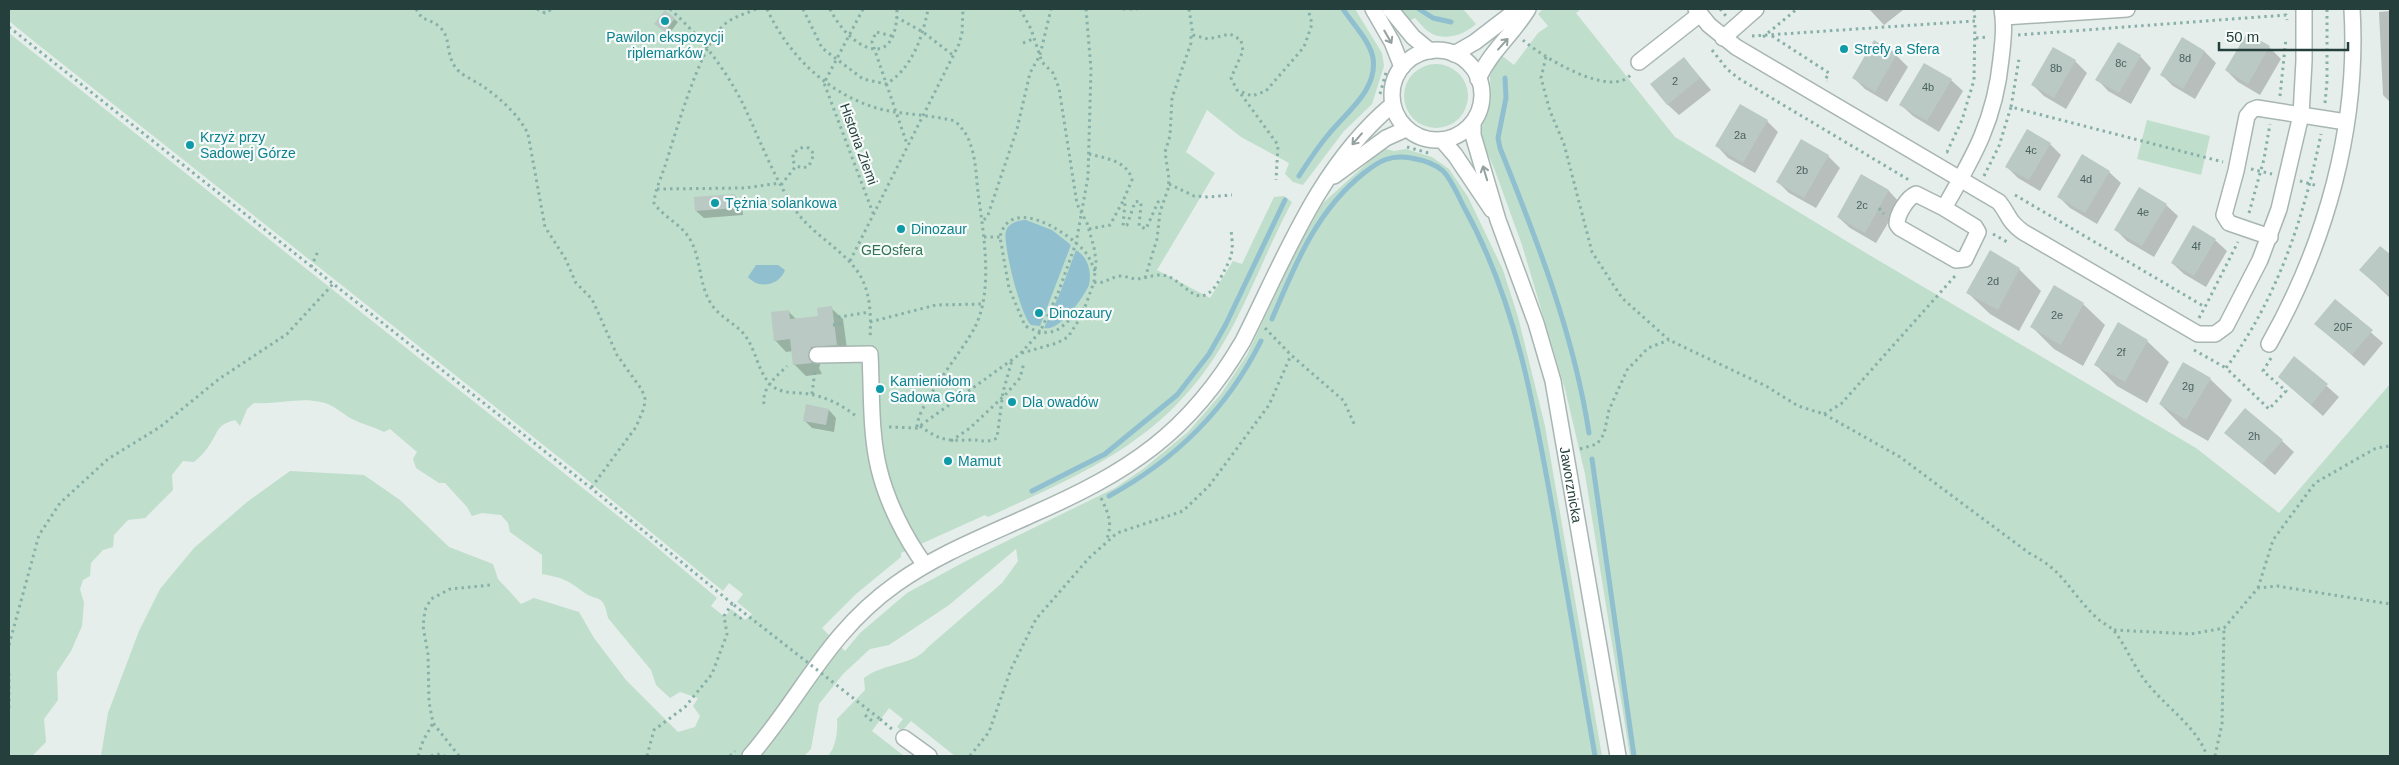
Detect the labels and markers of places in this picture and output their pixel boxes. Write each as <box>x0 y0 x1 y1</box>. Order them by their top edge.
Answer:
marker: Pawilon ekspozycji riplemarków <box>659 15 671 27</box>
place label: Pawilon ekspozycji riplemarków <box>606 29 724 61</box>
place label: Strefy a Sfera <box>1854 41 1940 57</box>
marker: Strefy a Sfera <box>1838 43 1850 55</box>
place label: Krzyż przy Sadowej Górze <box>200 129 296 161</box>
marker: Krzyż przy Sadowej Górze <box>184 139 196 151</box>
place label: Tężnia solankowa <box>725 195 837 211</box>
marker: Tężnia solankowa <box>709 197 721 209</box>
place label: Dinozaur <box>911 221 967 237</box>
marker: Dinozaur <box>895 223 907 235</box>
place label: Dinozaury <box>1049 305 1112 321</box>
marker: Dinozaury <box>1033 307 1045 319</box>
place label: Kamieniołom Sadowa Góra <box>890 373 976 405</box>
marker: Kamieniołom Sadowa Góra <box>874 383 886 395</box>
place label: Dla owadów <box>1022 394 1099 410</box>
marker: Dla owadów <box>1006 396 1018 408</box>
place label: Mamut <box>958 453 1001 469</box>
marker: Mamut <box>942 455 954 467</box>

